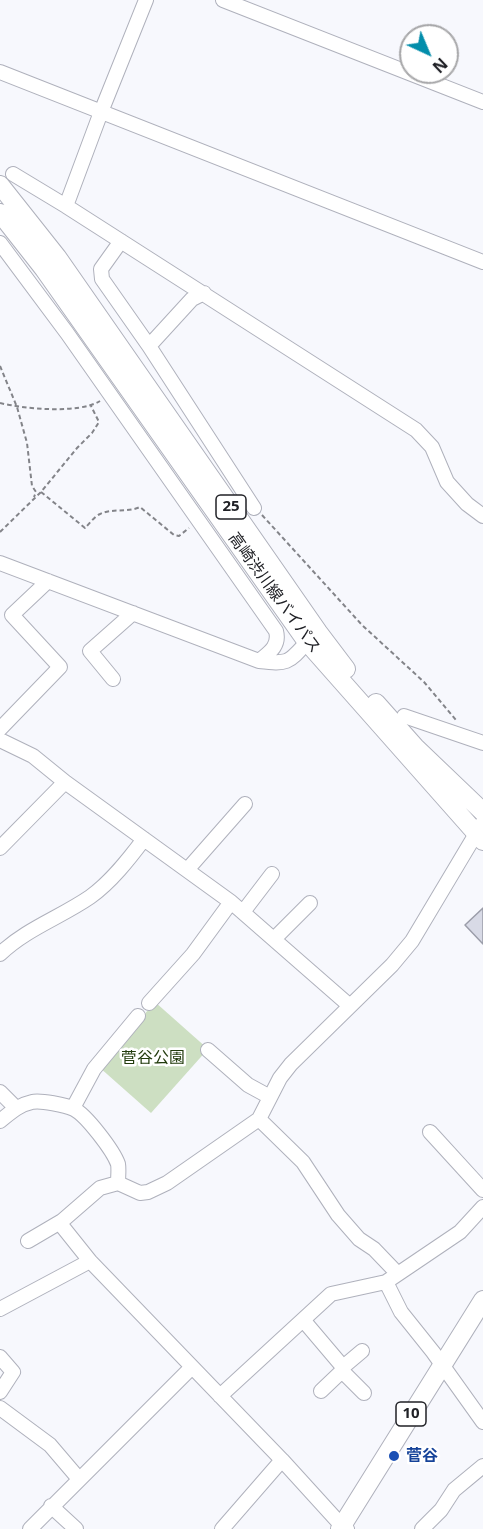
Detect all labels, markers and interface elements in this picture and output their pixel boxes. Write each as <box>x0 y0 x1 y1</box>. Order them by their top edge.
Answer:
north arrow <box>399 24 459 84</box>
text: N <box>428 53 452 78</box>
road number: 25 <box>216 495 246 519</box>
street label: 高崎渋川線バイパス <box>224 529 324 657</box>
park label: 菅谷公園 <box>121 1048 185 1068</box>
road number: 10 <box>396 1402 426 1426</box>
place label: 菅谷 <box>406 1446 438 1466</box>
marker: 菅谷 <box>387 1449 401 1463</box>

